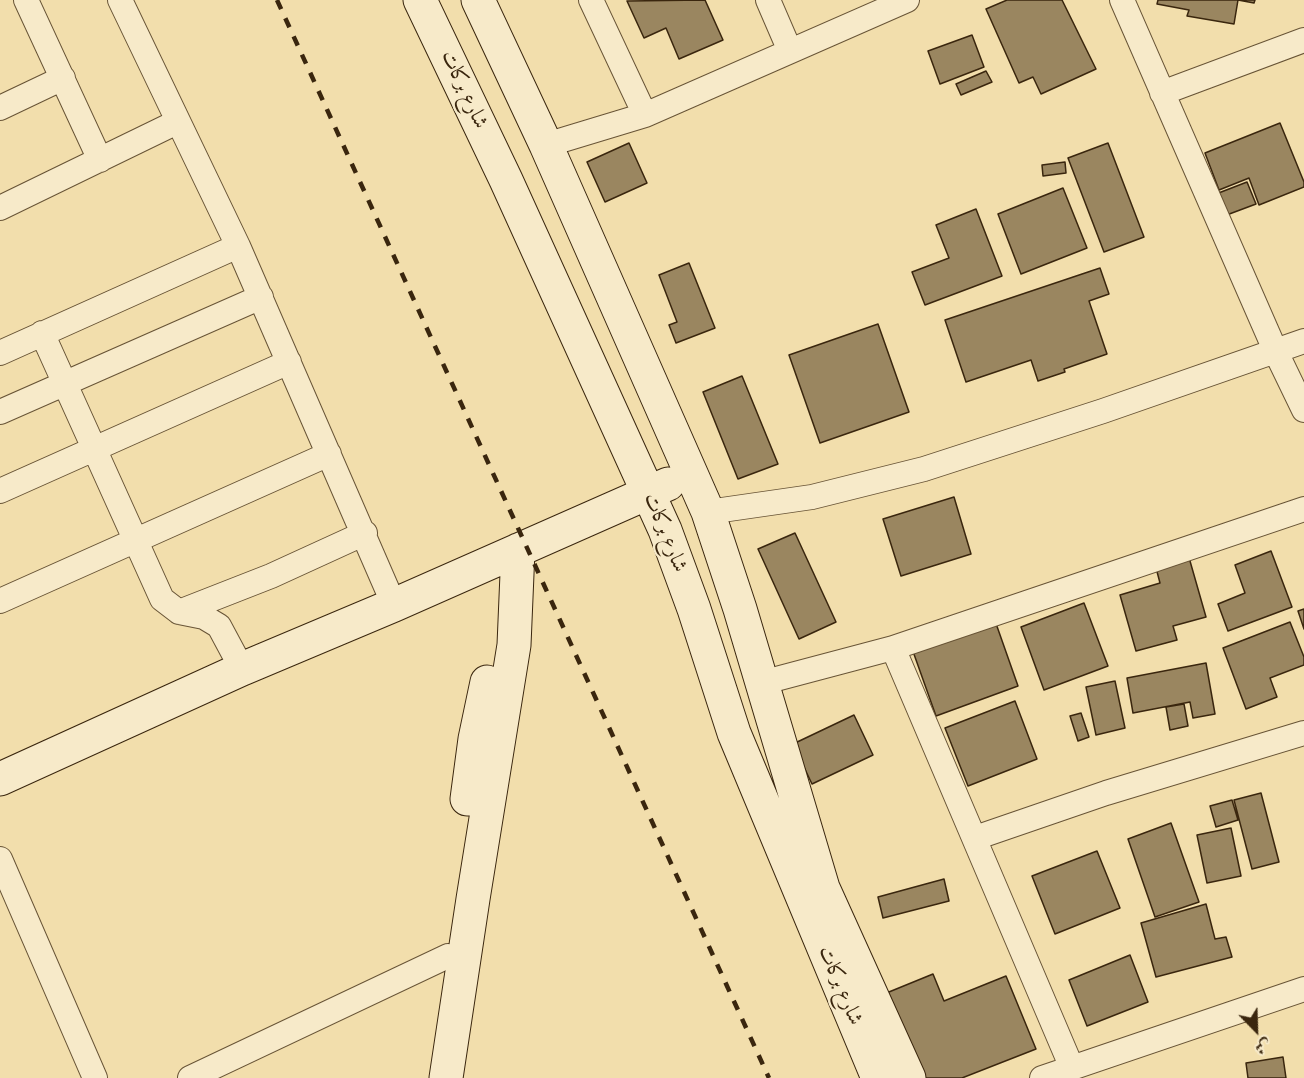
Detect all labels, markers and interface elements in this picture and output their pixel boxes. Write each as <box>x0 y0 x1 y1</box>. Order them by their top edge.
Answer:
street label: شارع بركات <box>434 47 492 133</box>
street label: شارع بركات <box>637 490 691 576</box>
street label: شارع بركات <box>811 943 867 1029</box>
north arrow <box>1226 1000 1286 1060</box>
text: ش <box>1252 1034 1274 1059</box>

